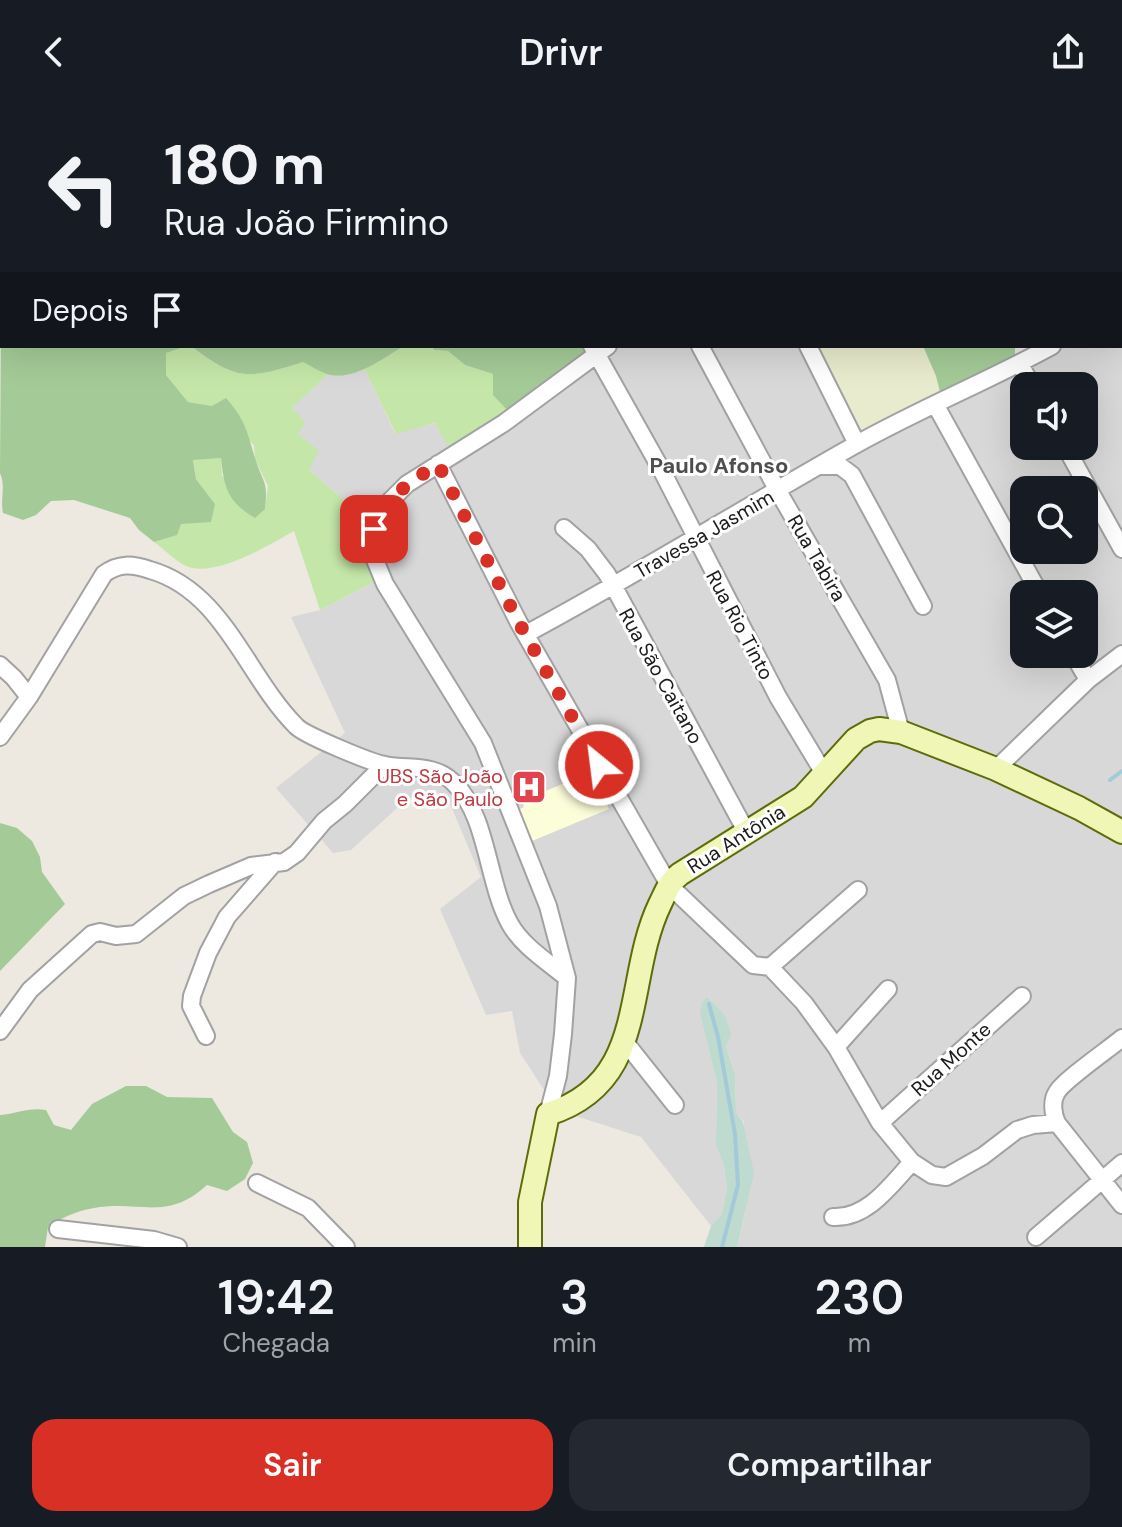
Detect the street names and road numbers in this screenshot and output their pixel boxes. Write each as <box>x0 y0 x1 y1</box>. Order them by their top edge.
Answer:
street label: Travessa Jasmim <box>629 483 779 585</box>
street label: Rua Tabira <box>782 510 852 606</box>
street label: Rua Rio Tinto <box>700 566 780 684</box>
street label: Rua São Caitano <box>613 604 709 748</box>
street label: Rua Antônia <box>682 799 790 879</box>
street label: Rua Monte <box>906 1016 996 1102</box>

